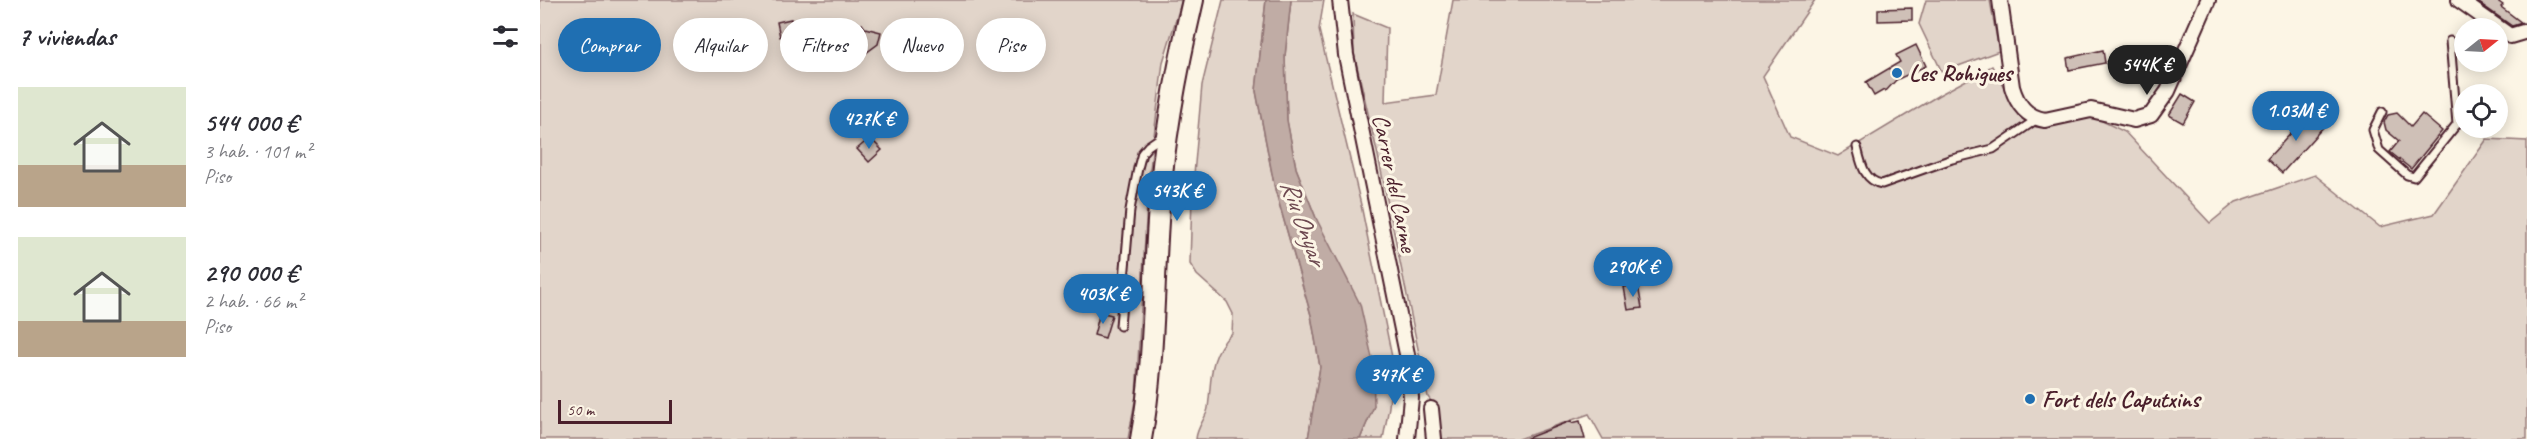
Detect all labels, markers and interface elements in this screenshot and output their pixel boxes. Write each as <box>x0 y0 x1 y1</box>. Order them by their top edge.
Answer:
chip: Comprar <box>558 18 661 72</box>
chip: Alquilar <box>673 18 768 72</box>
chip: Filtros <box>780 18 868 72</box>
chip: Nuevo <box>880 18 964 72</box>
chip: Piso <box>976 18 1046 72</box>
north arrow <box>2454 18 2508 72</box>
map controls <box>2454 18 2508 138</box>
text: 7 viviendas <box>18 20 115 53</box>
icon: filters <box>489 20 522 53</box>
pin: 544K € <box>2098 45 2196 96</box>
text: 544K € <box>2122 52 2172 77</box>
place label: Les Rohigues <box>1909 58 2015 88</box>
marker: Les Rohigues <box>1890 66 1904 80</box>
button: locate <box>2454 84 2508 138</box>
pin: 1.03M € <box>2241 91 2351 142</box>
text: 1.03M € <box>2266 98 2326 123</box>
pin: 427K € <box>820 99 918 150</box>
text: 544 000 € <box>204 106 298 139</box>
text: 427K € <box>844 106 894 131</box>
icon: home <box>66 111 138 183</box>
street label: Carrer del Carme <box>1366 111 1425 257</box>
text: 3 hab. · 101 m² <box>204 139 311 164</box>
text: Piso <box>204 164 231 189</box>
pin: 543K € <box>1128 171 1226 222</box>
water label: Riu Onyar <box>1273 175 1336 274</box>
text: 543K € <box>1152 178 1202 203</box>
pin: 290K € <box>1584 247 1682 298</box>
text: 290K € <box>1608 254 1658 279</box>
text: 290 000 € <box>204 256 298 289</box>
icon: home <box>66 261 138 333</box>
pin: 403K € <box>1054 274 1152 325</box>
text: 403K € <box>1078 281 1129 306</box>
text: 2 hab. · 66 m² <box>204 289 302 314</box>
text: Piso <box>204 314 231 339</box>
pin: 347K € <box>1346 355 1444 406</box>
text: 347K € <box>1370 362 1420 387</box>
place label: Fort dels Caputxins <box>2042 384 2202 414</box>
marker: Fort dels Caputxins <box>2023 392 2037 406</box>
scale bar <box>558 397 672 424</box>
text: 50 m <box>567 400 594 420</box>

